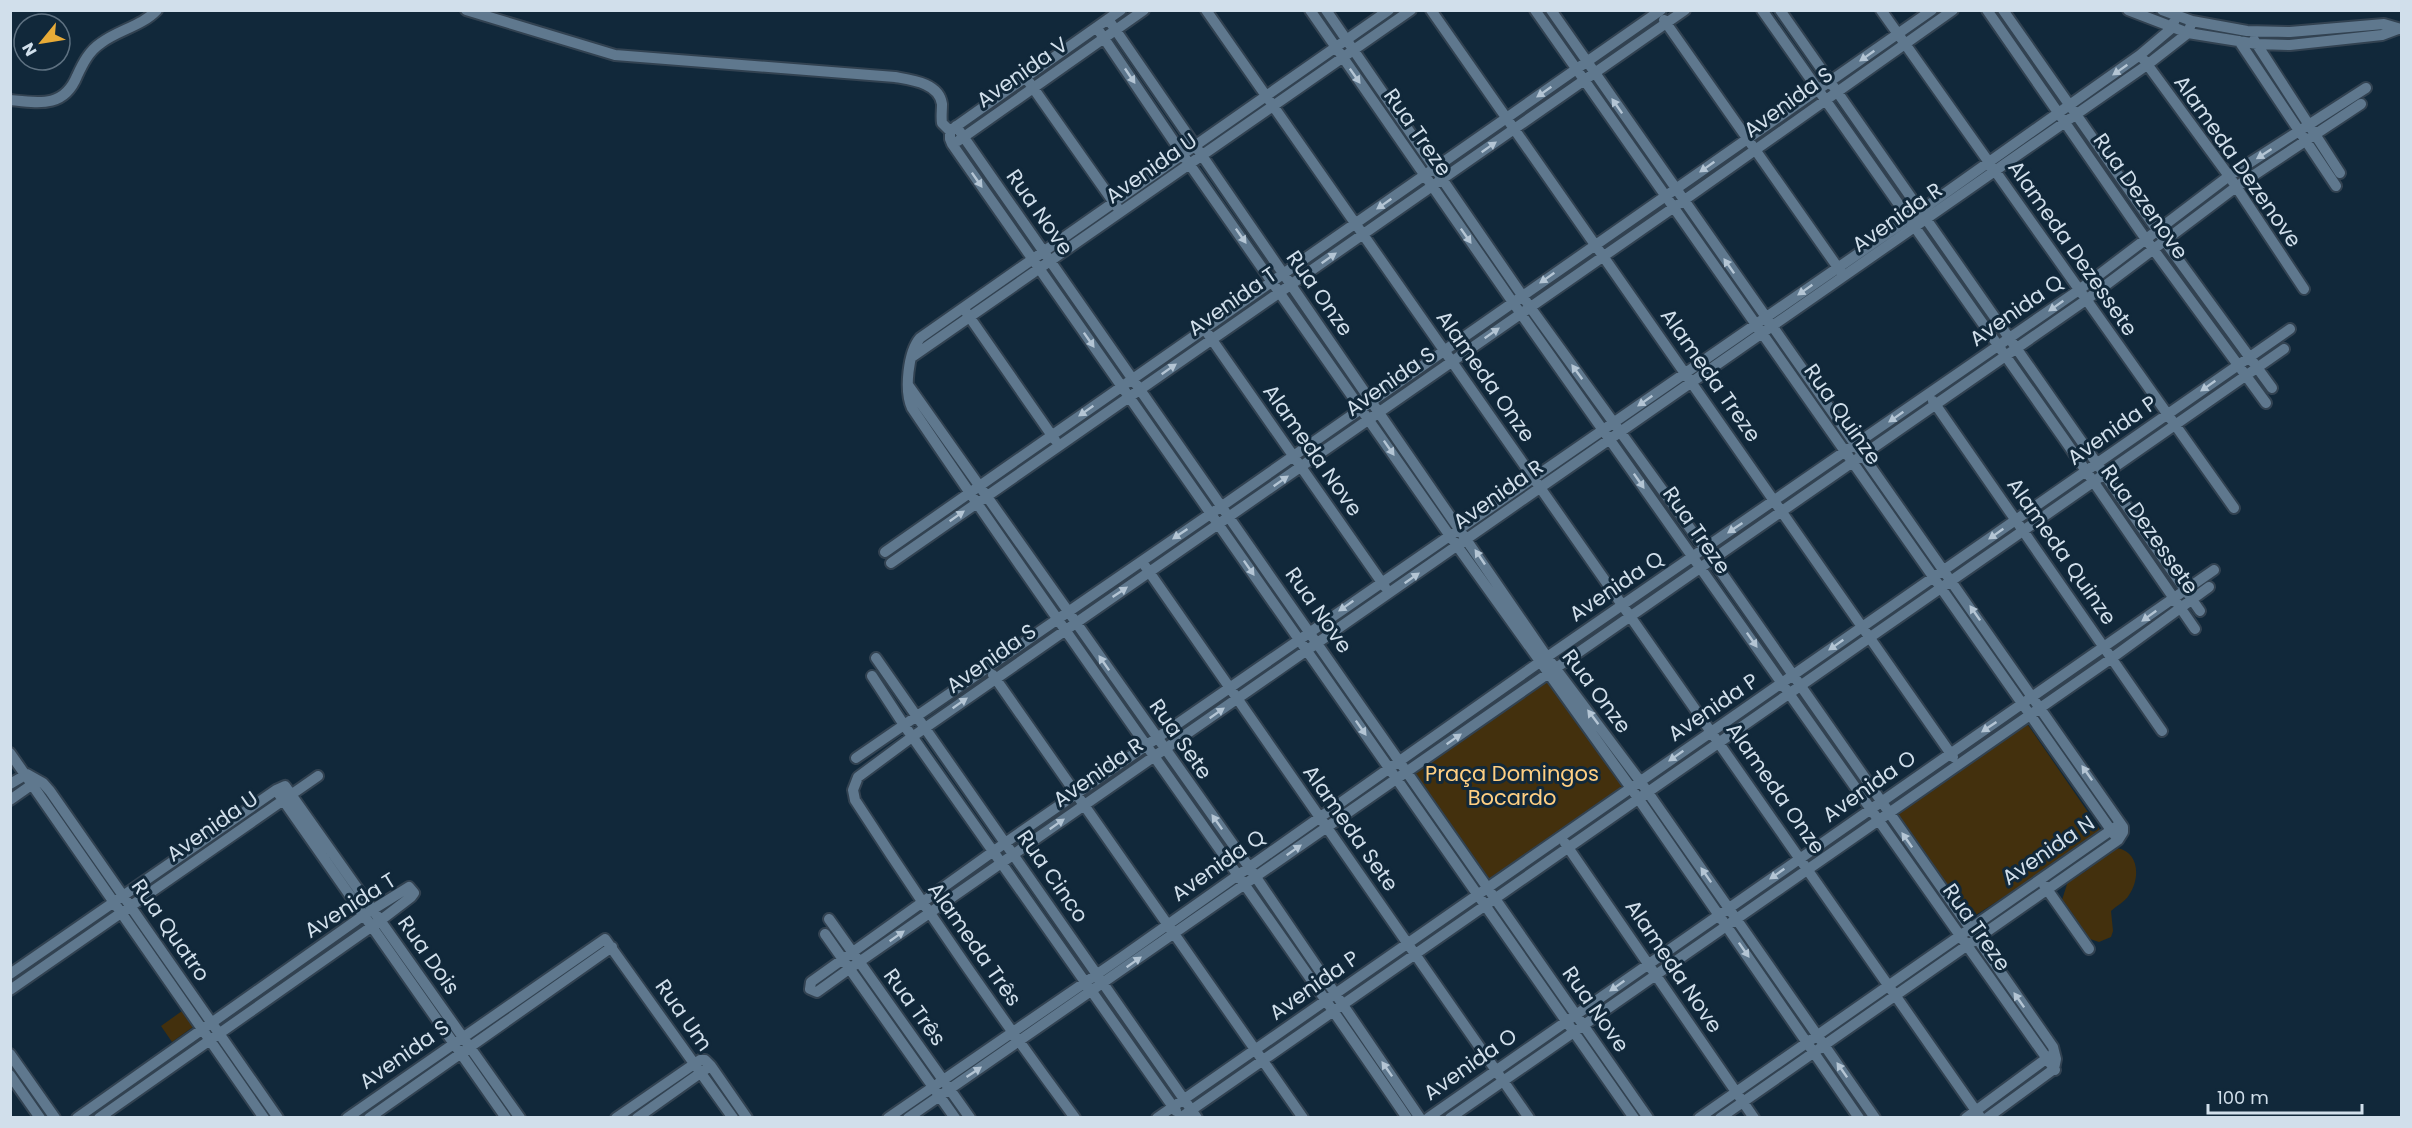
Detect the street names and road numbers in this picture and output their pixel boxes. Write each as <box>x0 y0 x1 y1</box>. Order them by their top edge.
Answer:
street label: Avenida V <box>970 30 1074 114</box>
street label: Avenida S <box>1737 60 1839 144</box>
street label: Alameda Dezenove <box>2168 69 2308 253</box>
street label: Rua Treze <box>1377 82 1459 182</box>
street label: Avenida U <box>1099 126 1203 210</box>
street label: Rua Dezenove <box>2087 127 2195 265</box>
street label: Alameda Dezessete <box>2001 154 2145 342</box>
street label: Rua Nove <box>1000 163 1080 261</box>
street label: Avenida R <box>1846 175 1948 259</box>
street label: Rua Onze <box>1280 244 1360 342</box>
street label: Avenida T <box>1182 260 1282 342</box>
street label: Avenida Q <box>1963 267 2069 353</box>
street label: Alameda Treze <box>1654 302 1768 448</box>
street label: Alameda Onze <box>1430 304 1542 448</box>
street label: Avenida S <box>1339 339 1441 423</box>
street label: Rua Quinze <box>1798 358 1888 470</box>
street label: Alameda Nove <box>1257 378 1369 522</box>
street label: Avenida P <box>2061 388 2163 472</box>
street label: Avenida R <box>1447 452 1549 536</box>
street label: Rua Dezessete <box>2095 458 2205 600</box>
street label: Alameda Quinze <box>2000 472 2124 630</box>
street label: Rua Treze <box>1656 480 1738 580</box>
street label: Avenida Q <box>1563 544 1669 628</box>
street label: Rua Nove <box>1279 561 1359 659</box>
street label: Avenida S <box>940 616 1042 700</box>
street label: Rua Onze <box>1556 643 1638 739</box>
street label: Avenida P <box>1662 666 1764 748</box>
street label: Rua Sete <box>1143 693 1219 785</box>
street label: Alameda Onze <box>1720 716 1832 860</box>
street label: Avenida R <box>1047 730 1149 814</box>
street label: Avenida O <box>1816 743 1922 829</box>
street label: Alameda Sete <box>1297 759 1405 897</box>
street label: Avenida U <box>160 784 264 868</box>
street label: Avenida N <box>1996 808 2100 892</box>
street label: Avenida Q <box>1165 822 1271 908</box>
street label: Rua Cinco <box>1010 824 1096 928</box>
street label: Avenida T <box>299 865 401 945</box>
street label: Rua Quatro <box>125 873 217 987</box>
street label: Alameda Três <box>921 876 1029 1012</box>
street label: Rua Treze <box>1936 877 2018 977</box>
street label: Alameda Nove <box>1619 894 1729 1038</box>
street label: Rua Dois <box>391 910 467 1000</box>
street label: Avenida P <box>1263 943 1365 1027</box>
street label: Rua Nove <box>1556 960 1636 1058</box>
street label: Rua Três <box>877 962 953 1052</box>
street label: Rua Um <box>649 973 719 1057</box>
street label: Avenida S <box>353 1012 455 1096</box>
street label: Avenida O <box>1417 1021 1523 1107</box>

